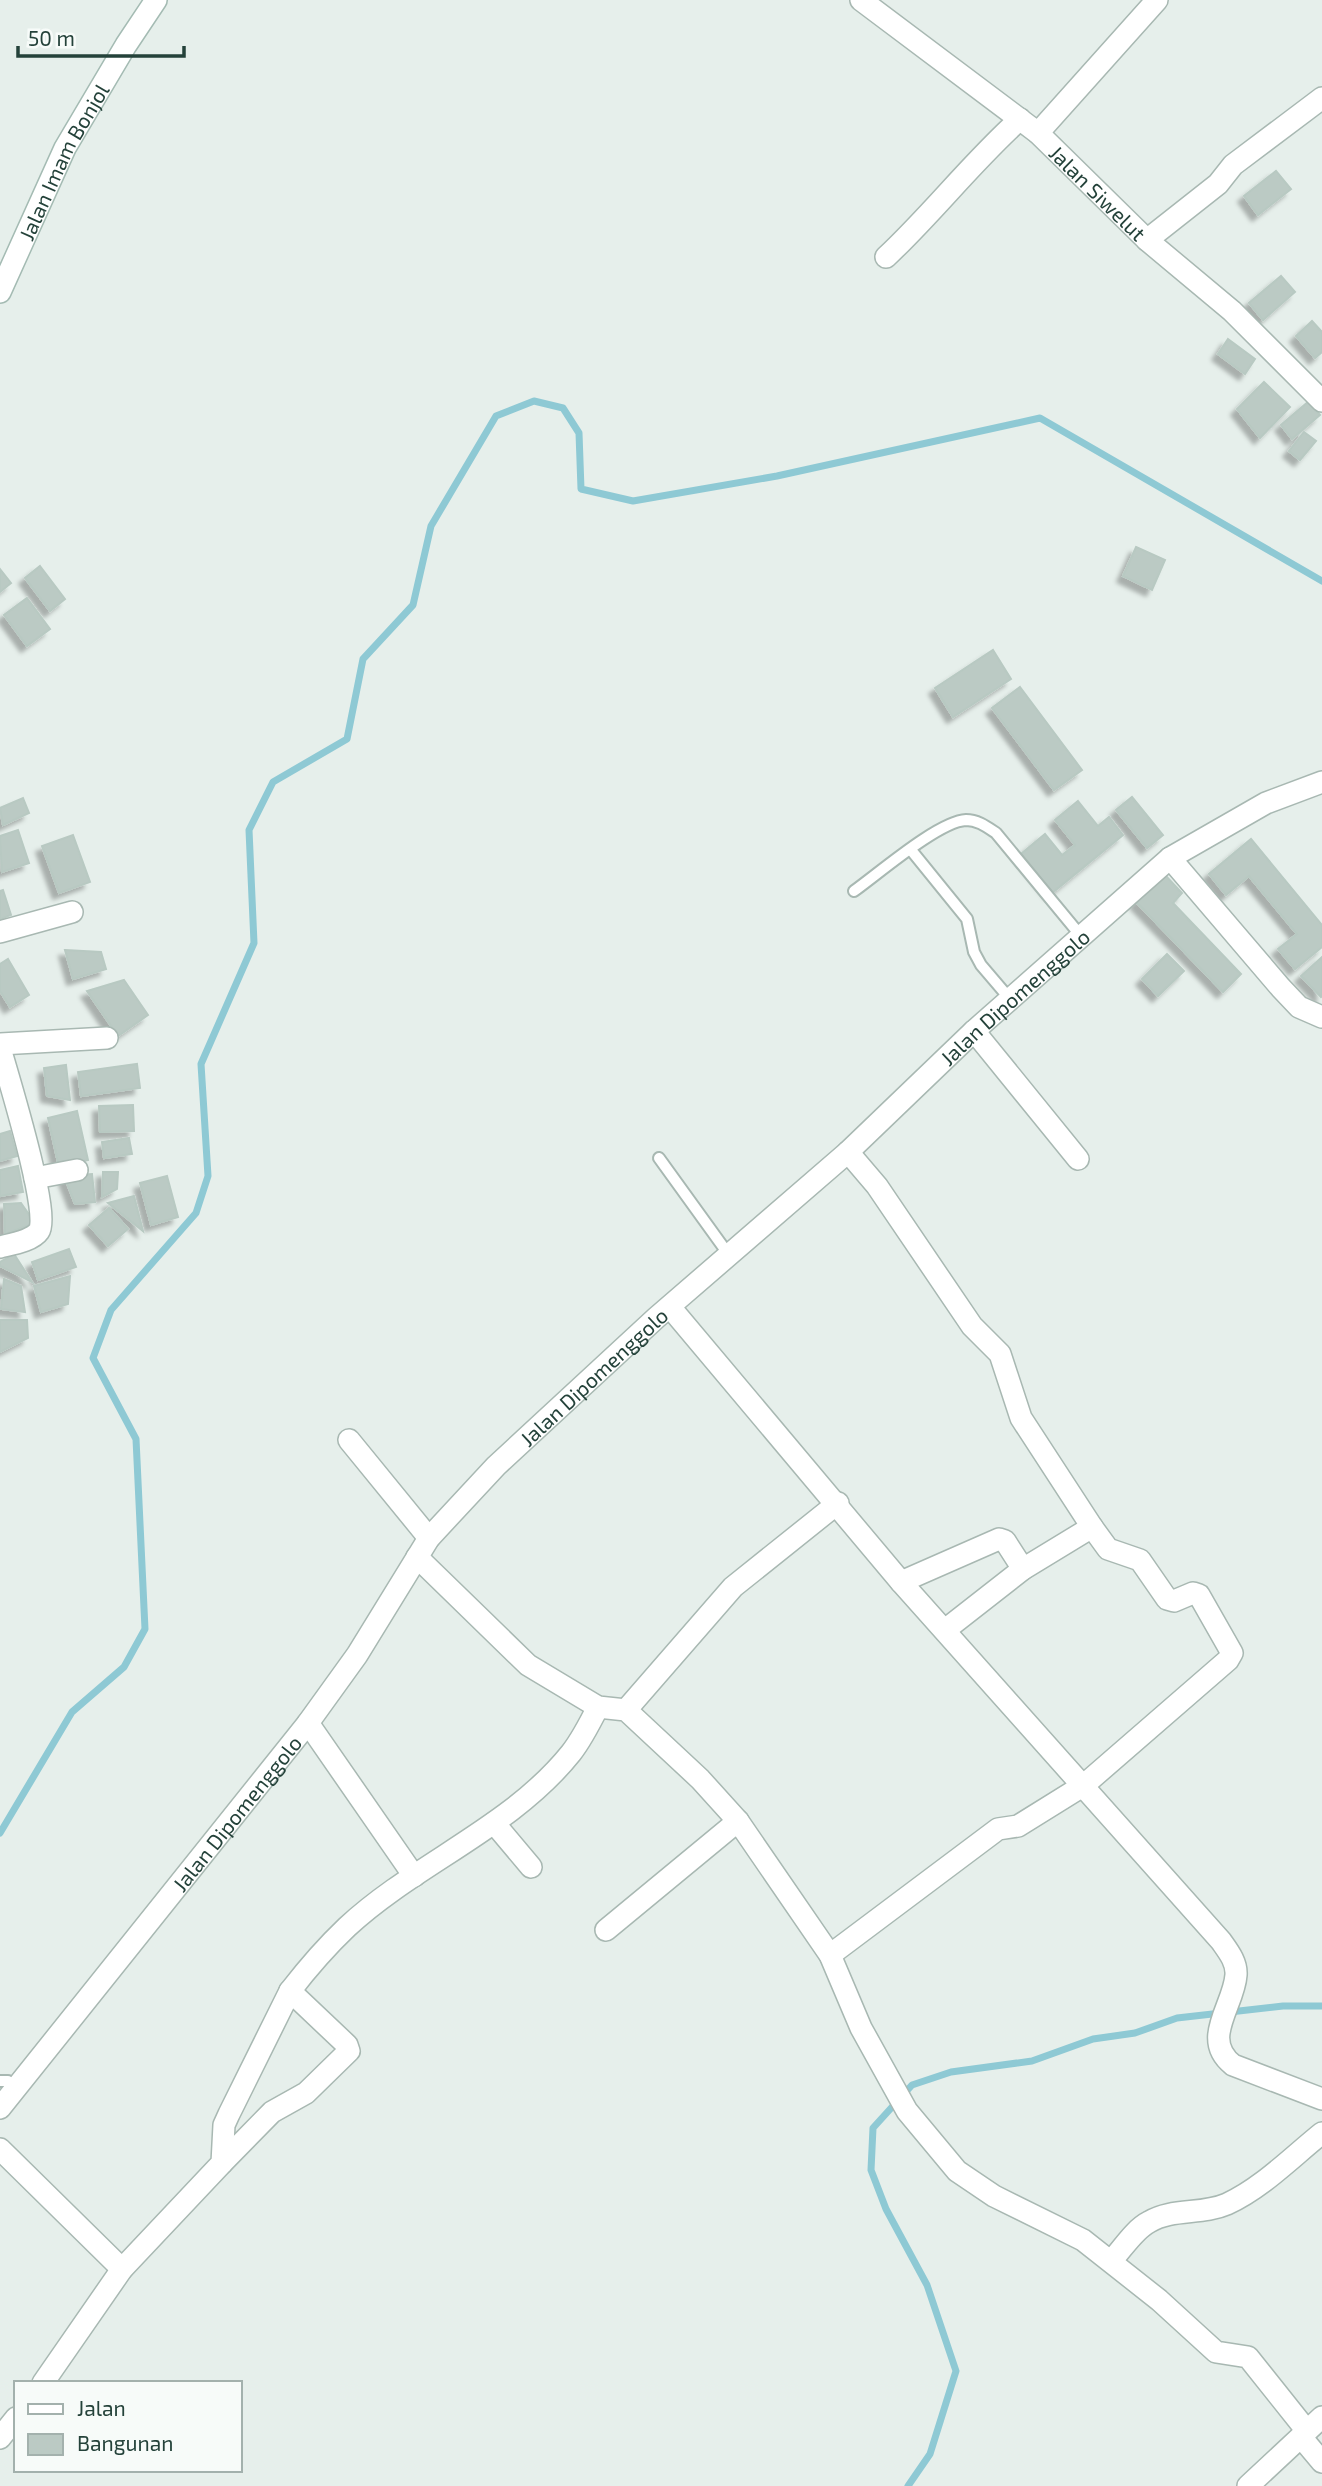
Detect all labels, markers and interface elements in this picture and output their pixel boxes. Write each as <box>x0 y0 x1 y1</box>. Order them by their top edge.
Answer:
scale bar <box>18 14 184 58</box>
text: 50 m <box>28 25 75 50</box>
street label: Jalan Imam Bonjol <box>13 78 113 244</box>
street label: Jalan Siwelut <box>1045 140 1152 245</box>
street label: Jalan Dipomenggolo <box>934 923 1094 1070</box>
street label: Jalan Dipomenggolo <box>514 1302 672 1450</box>
street label: Jalan Dipomenggolo <box>166 1730 306 1896</box>
legend <box>14 2381 242 2472</box>
text: Jalan <box>77 2395 126 2420</box>
text: Bangunan <box>77 2430 173 2455</box>

